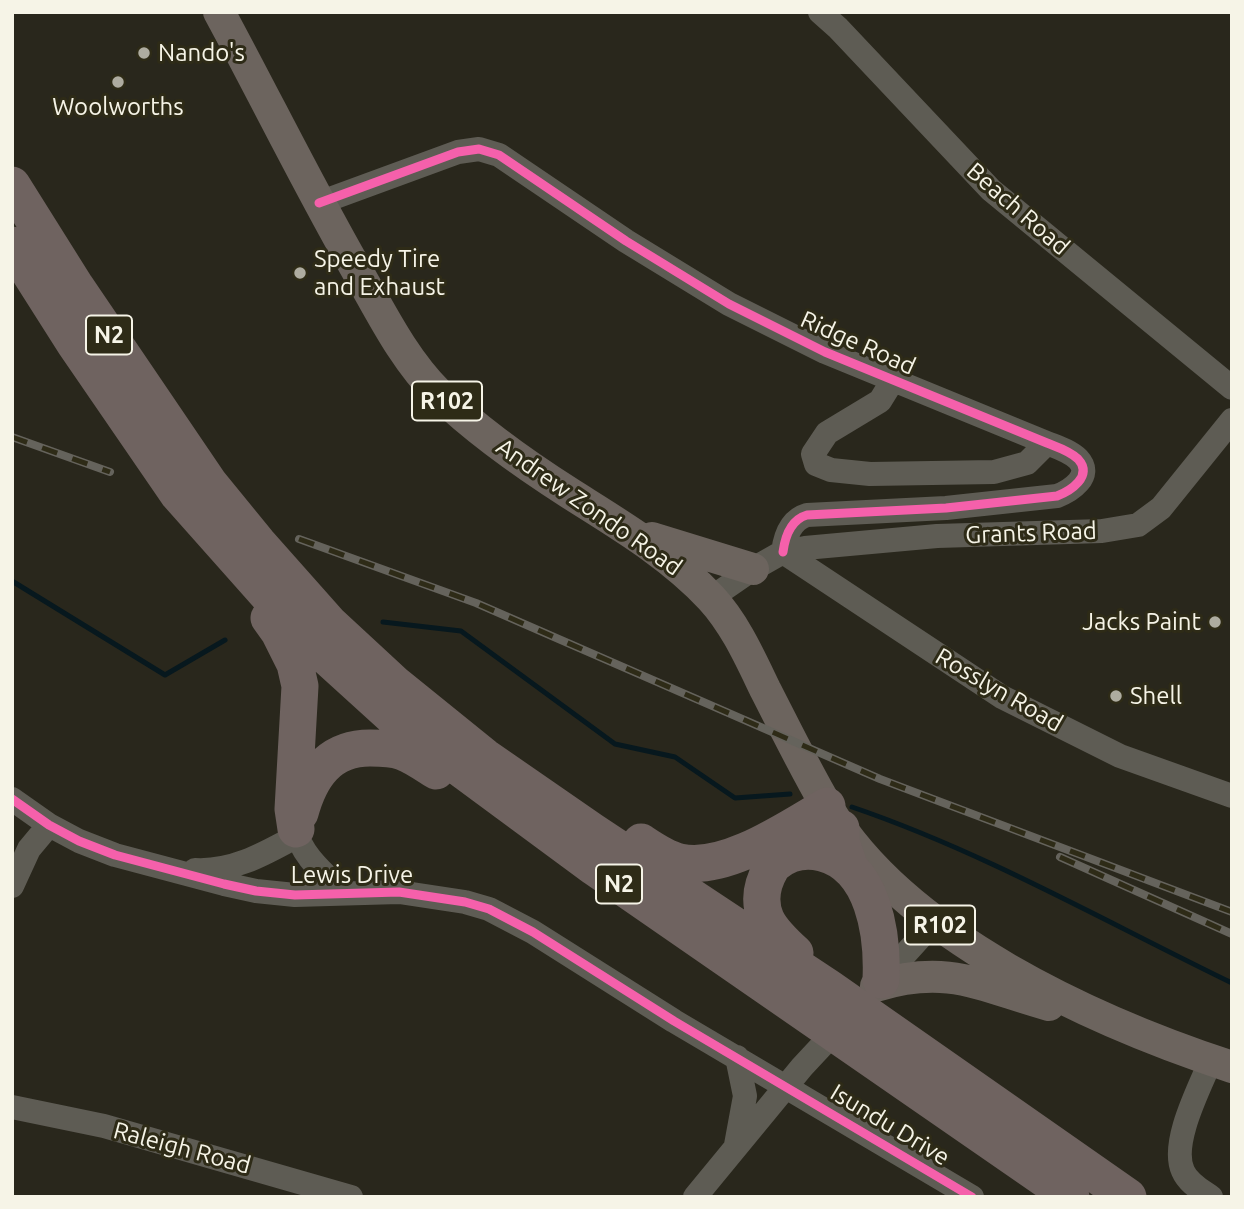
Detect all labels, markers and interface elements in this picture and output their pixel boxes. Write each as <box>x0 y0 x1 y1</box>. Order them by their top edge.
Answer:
place label: Nando's <box>158 39 245 67</box>
marker: Nando's <box>136 45 152 61</box>
marker: Woolworths <box>110 74 126 90</box>
place label: Woolworths <box>52 93 184 121</box>
street label: Beach Road <box>961 157 1075 261</box>
place label: Speedy Tire and Exhaust <box>314 245 445 301</box>
marker: Speedy Tire and Exhaust <box>292 265 308 281</box>
street label: Ridge Road <box>796 305 920 381</box>
road number: N2 <box>86 316 132 354</box>
road number: R102 <box>412 382 482 420</box>
street label: Andrew Zondo Road <box>491 432 687 582</box>
street label: Grants Road <box>965 516 1097 550</box>
place label: Jacks Paint <box>1082 608 1201 636</box>
marker: Jacks Paint <box>1207 614 1223 630</box>
street label: Rosslyn Road <box>930 642 1068 738</box>
place label: Shell <box>1130 682 1182 710</box>
marker: Shell <box>1108 688 1124 704</box>
street label: Lewis Drive <box>291 861 413 889</box>
road number: N2 <box>596 864 642 904</box>
road number: R102 <box>905 906 975 944</box>
street label: Isundu Drive <box>825 1078 955 1172</box>
street label: Raleigh Road <box>110 1116 254 1180</box>

